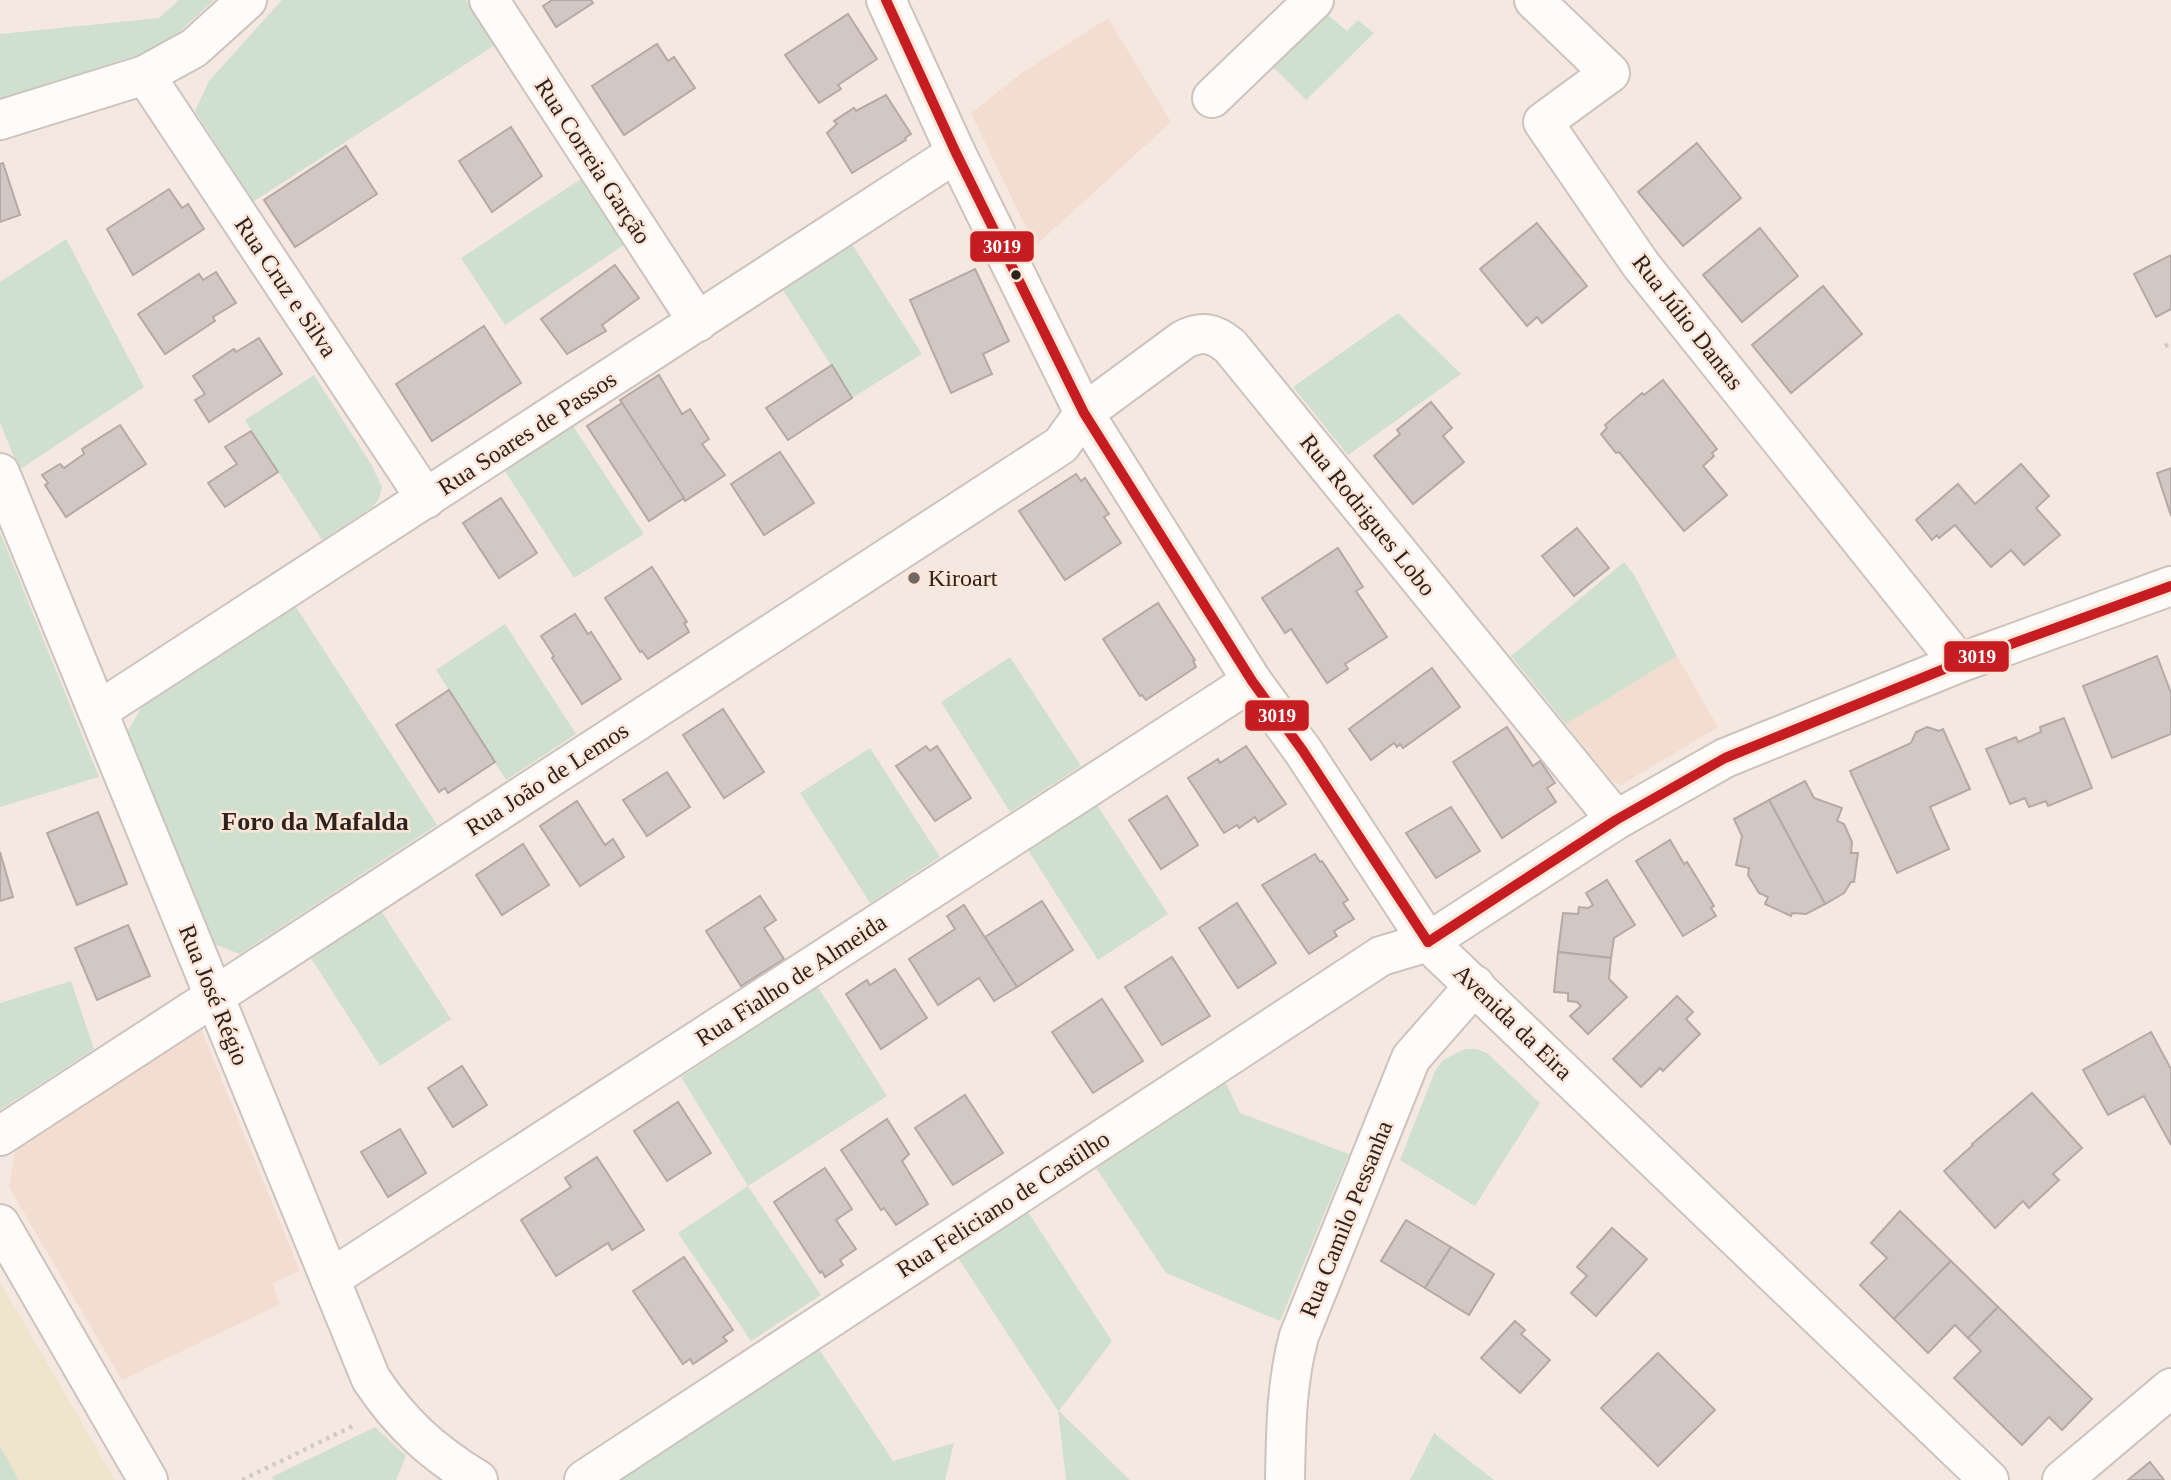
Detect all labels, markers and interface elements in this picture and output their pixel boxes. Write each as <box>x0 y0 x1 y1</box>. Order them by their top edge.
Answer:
street label: Rua Correia Garção <box>530 73 656 249</box>
street label: Rua Cruz e Silva <box>230 212 343 362</box>
line badge: 3019 <box>969 230 1035 263</box>
text: 3019 <box>983 236 1021 257</box>
street label: Rua Júlio Dantas <box>1627 249 1749 395</box>
unlabelled marker <box>1009 268 1023 282</box>
street label: Rua Soares de Passos <box>433 366 621 500</box>
street label: Rua Rodrigues Lobo <box>1295 429 1441 601</box>
place label: Kiroart <box>928 565 998 591</box>
marker: Kiroart <box>906 570 922 586</box>
line badge: 3019 <box>1943 640 2010 673</box>
text: 3019 <box>1958 646 1996 667</box>
line badge: 3019 <box>1244 699 1310 732</box>
text: 3019 <box>1258 705 1296 726</box>
street label: Rua João de Lemos <box>461 717 633 841</box>
district label: Foro da Mafalda <box>221 807 409 836</box>
street label: Rua Fialho de Almeida <box>691 908 891 1051</box>
street label: Rua José Régio <box>174 921 254 1069</box>
street label: Avenida da Eira <box>1449 959 1578 1085</box>
street label: Rua Camilo Pessanha <box>1295 1117 1397 1321</box>
street label: Rua Feliciano de Castilho <box>892 1125 1114 1283</box>

